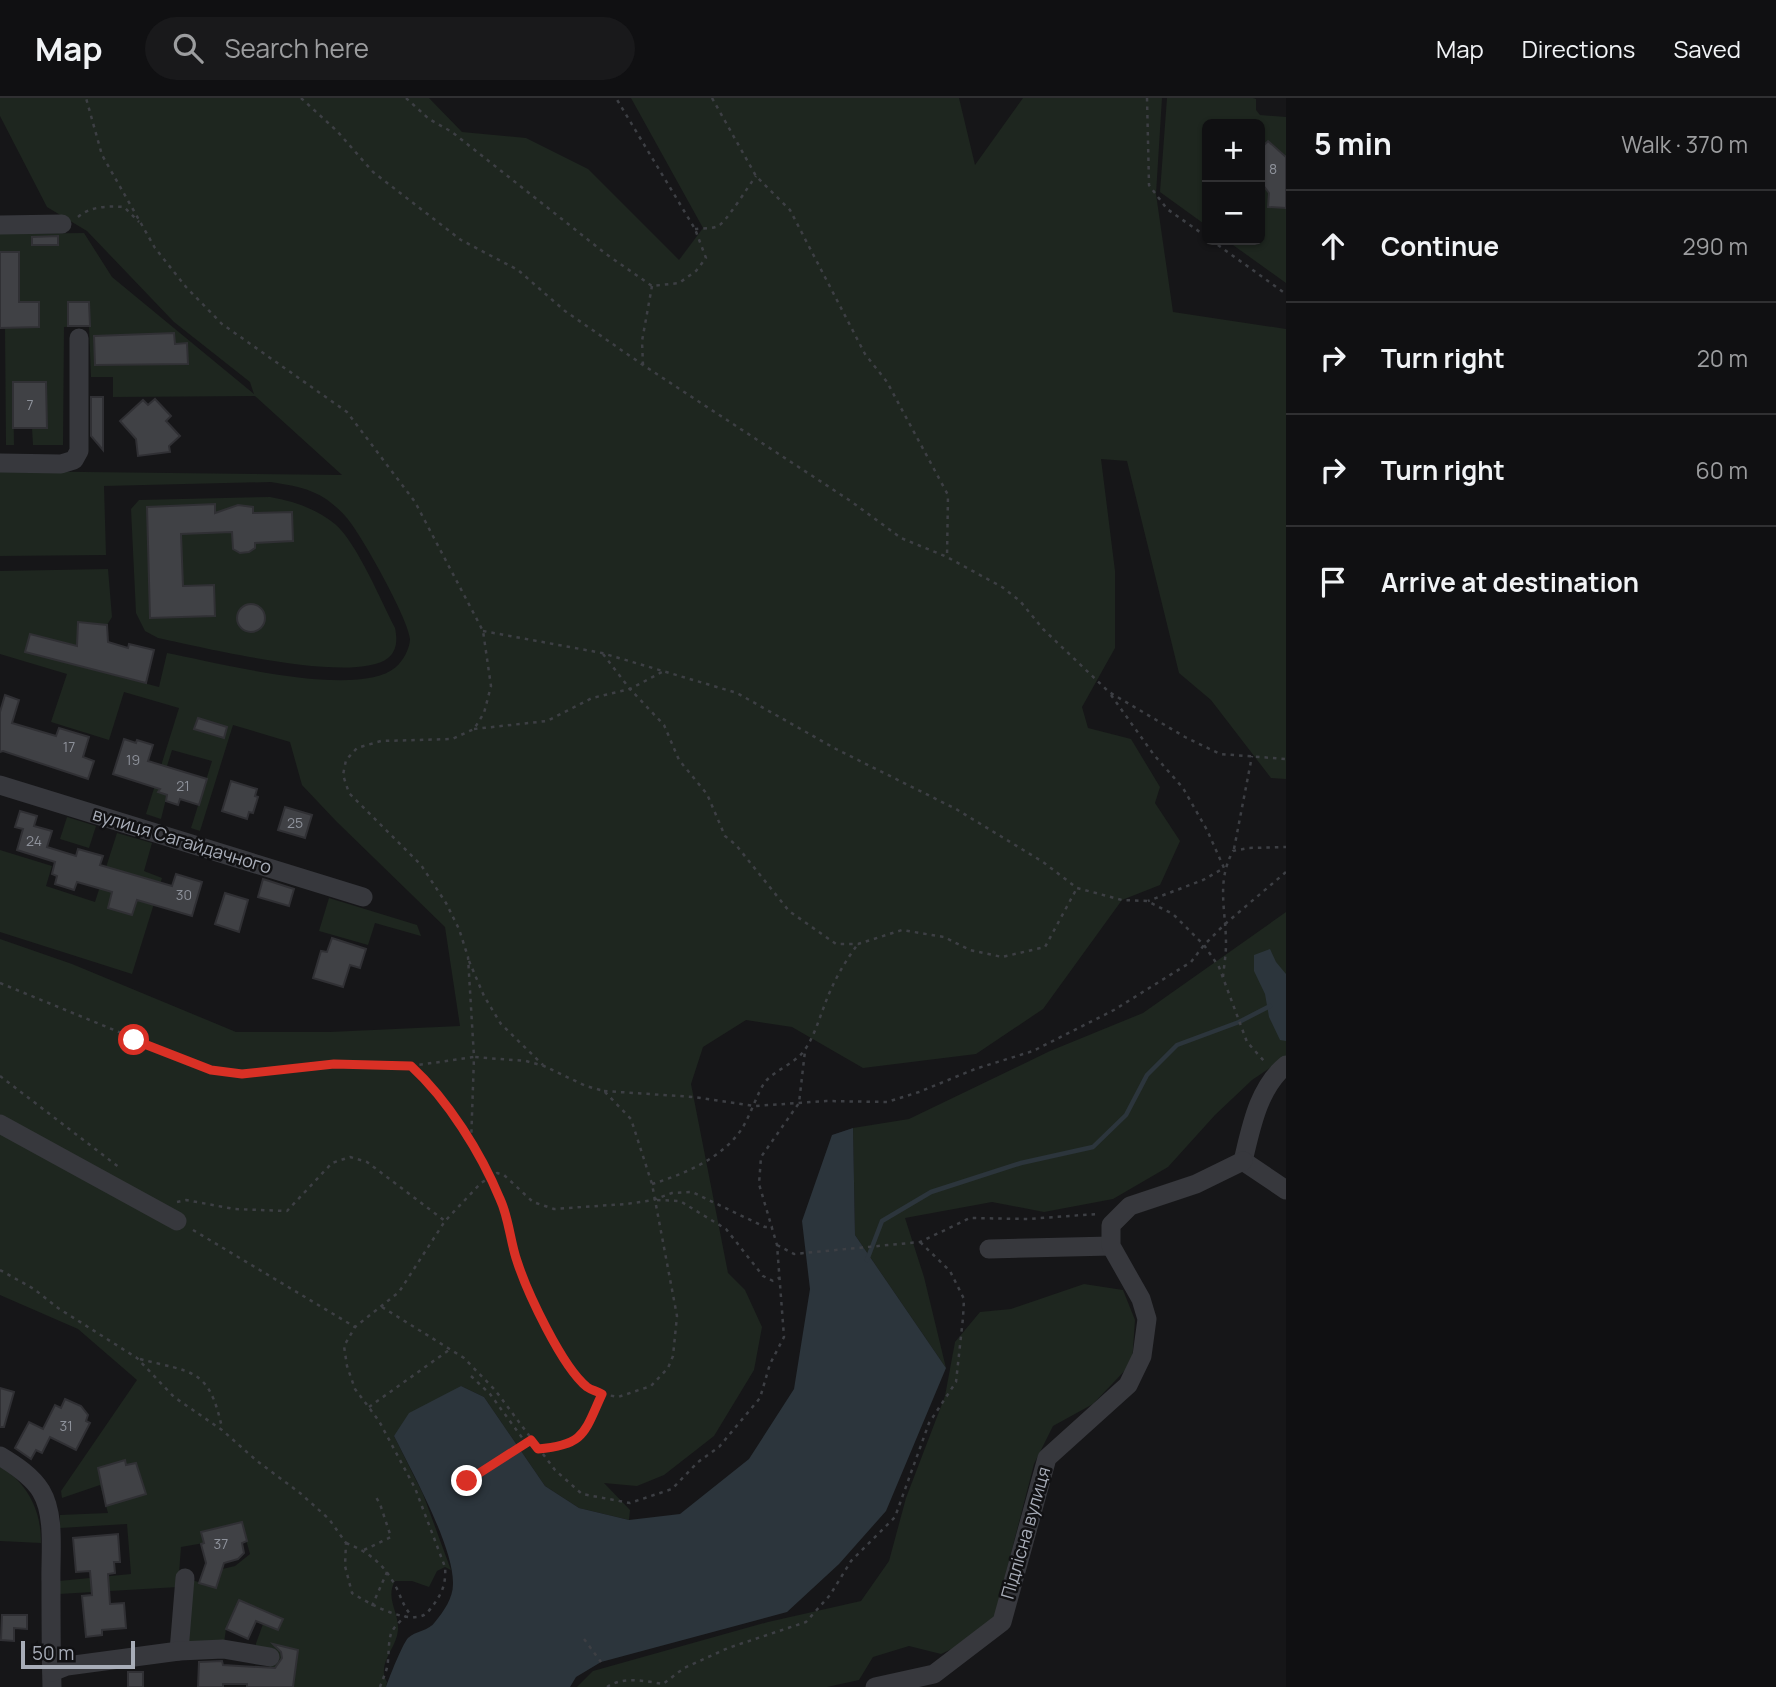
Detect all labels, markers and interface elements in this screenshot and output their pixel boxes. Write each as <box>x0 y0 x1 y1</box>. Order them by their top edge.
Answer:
search box <box>145 17 635 80</box>
text: Map <box>35 26 103 71</box>
icon: search <box>169 29 207 67</box>
text: Search here <box>225 30 369 66</box>
text: Map <box>1436 32 1484 65</box>
text: Directions <box>1522 32 1635 65</box>
text: Saved <box>1673 32 1741 65</box>
map controls <box>1202 119 1265 245</box>
button: + <box>1202 119 1265 182</box>
text: 5 min <box>1314 123 1392 164</box>
text: Walk · 370 m <box>1621 128 1748 160</box>
house number: 8 <box>1269 159 1277 178</box>
button: − <box>1202 182 1265 245</box>
icon: ahead <box>1314 227 1352 265</box>
text: Continue <box>1381 228 1499 264</box>
text: 290 m <box>1682 230 1748 262</box>
icon: right <box>1314 339 1352 377</box>
text: Turn right <box>1381 340 1505 376</box>
text: 20 m <box>1697 342 1748 374</box>
house number: 7 <box>26 395 34 414</box>
icon: right <box>1314 451 1352 489</box>
text: Turn right <box>1381 452 1505 488</box>
text: 60 m <box>1696 454 1748 486</box>
icon: arrive <box>1314 563 1352 601</box>
text: Arrive at destination <box>1381 564 1639 600</box>
house number: 17 <box>63 737 75 756</box>
house number: 19 <box>126 750 140 769</box>
house number: 21 <box>176 776 190 795</box>
street label: вулиця Сагайдачного <box>90 801 275 879</box>
house number: 25 <box>287 813 303 832</box>
house number: 24 <box>26 831 42 850</box>
house number: 30 <box>176 885 192 904</box>
route start <box>118 1024 149 1055</box>
house number: 31 <box>59 1416 73 1435</box>
street label: Підлісна вулиця <box>995 1464 1055 1602</box>
route end <box>451 1465 482 1496</box>
house number: 37 <box>214 1534 228 1553</box>
scale bar <box>21 1638 135 1670</box>
text: 50 m <box>32 1640 74 1666</box>

